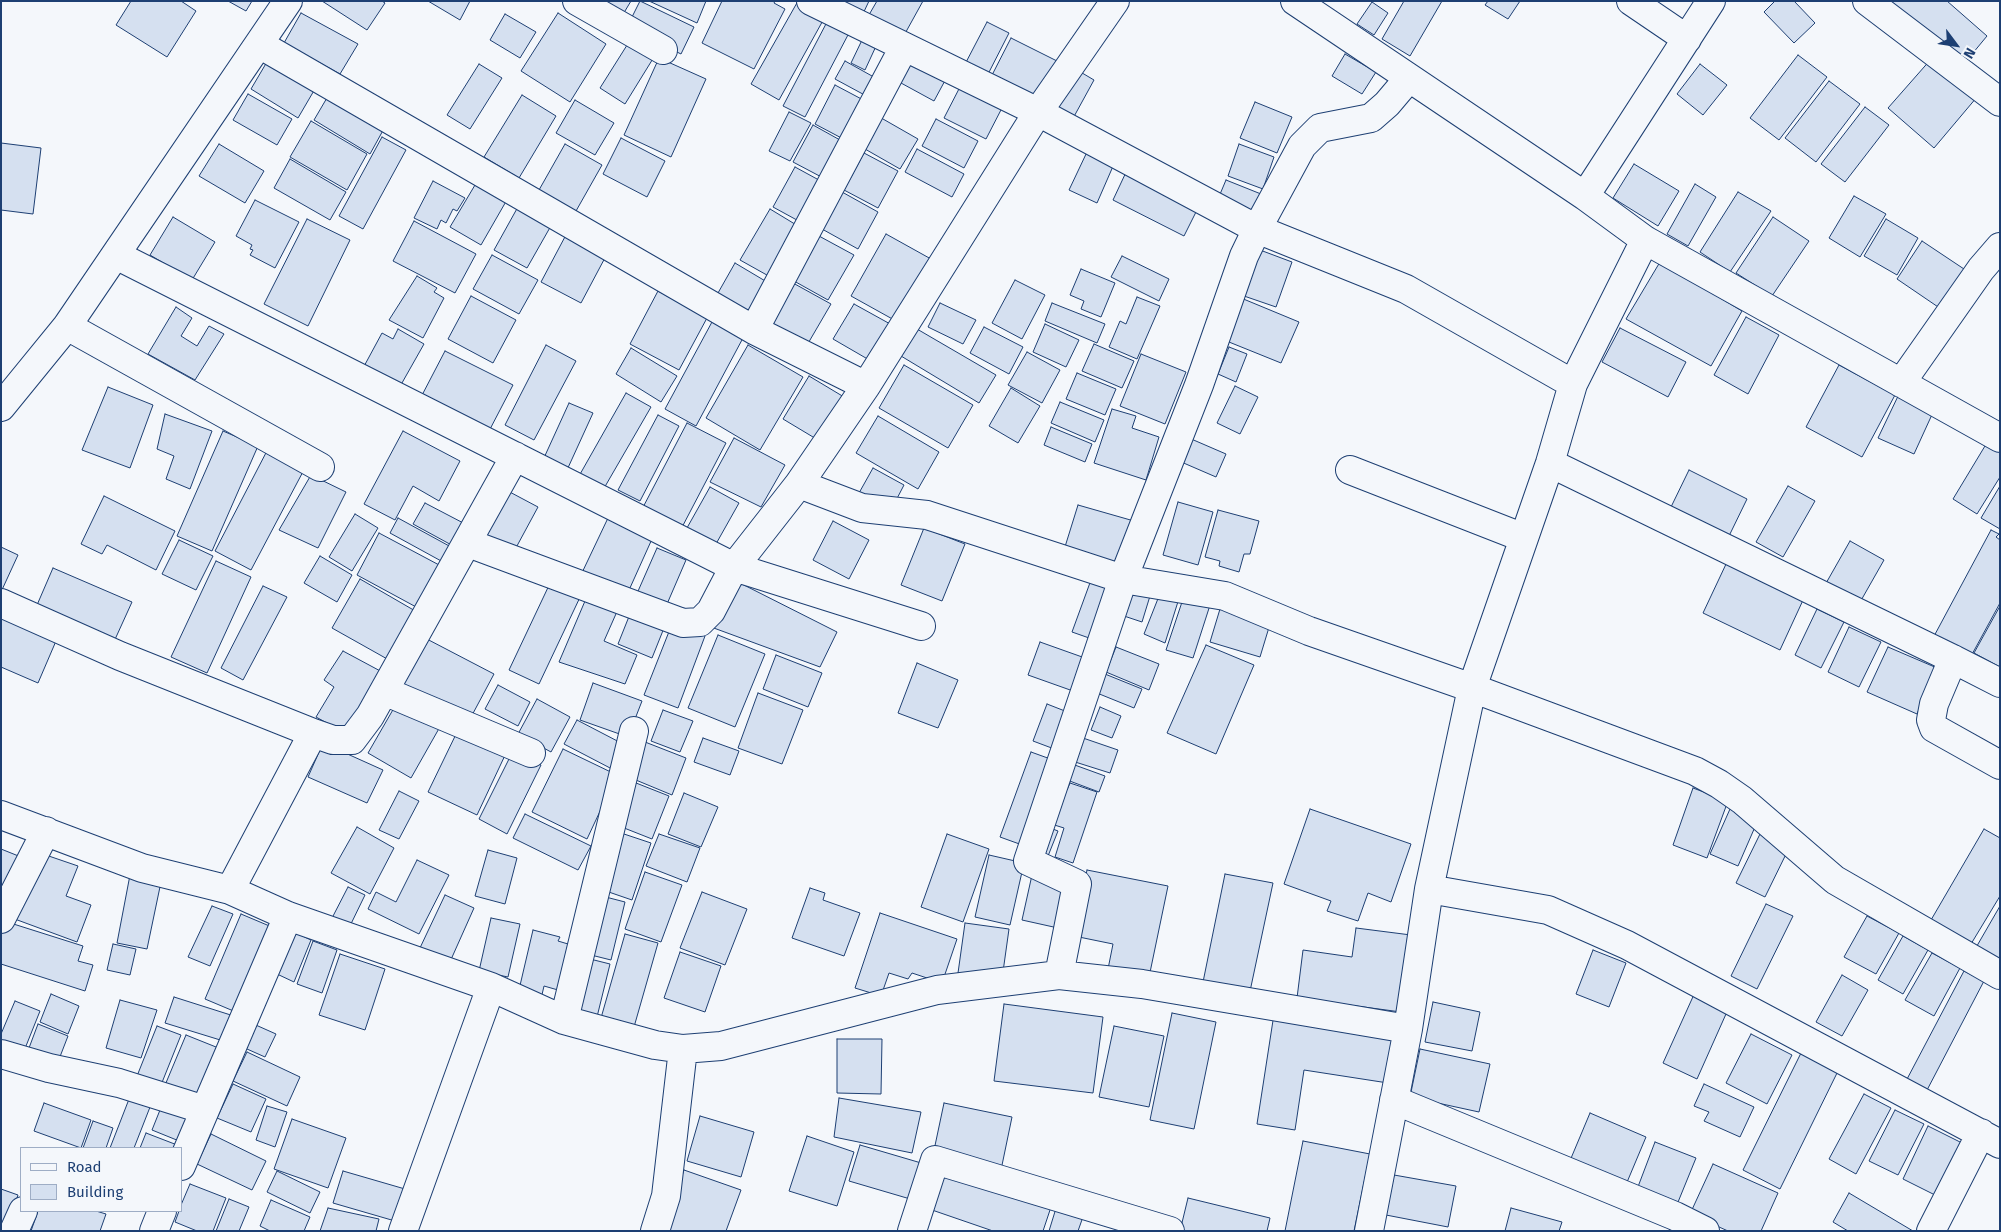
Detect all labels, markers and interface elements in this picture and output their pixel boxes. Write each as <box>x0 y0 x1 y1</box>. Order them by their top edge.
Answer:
north arrow <box>1931 20 1981 70</box>
text: N <box>1960 45 1979 61</box>
legend <box>20 1147 182 1212</box>
text: Road <box>67 1158 102 1176</box>
text: Building <box>67 1183 123 1201</box>

